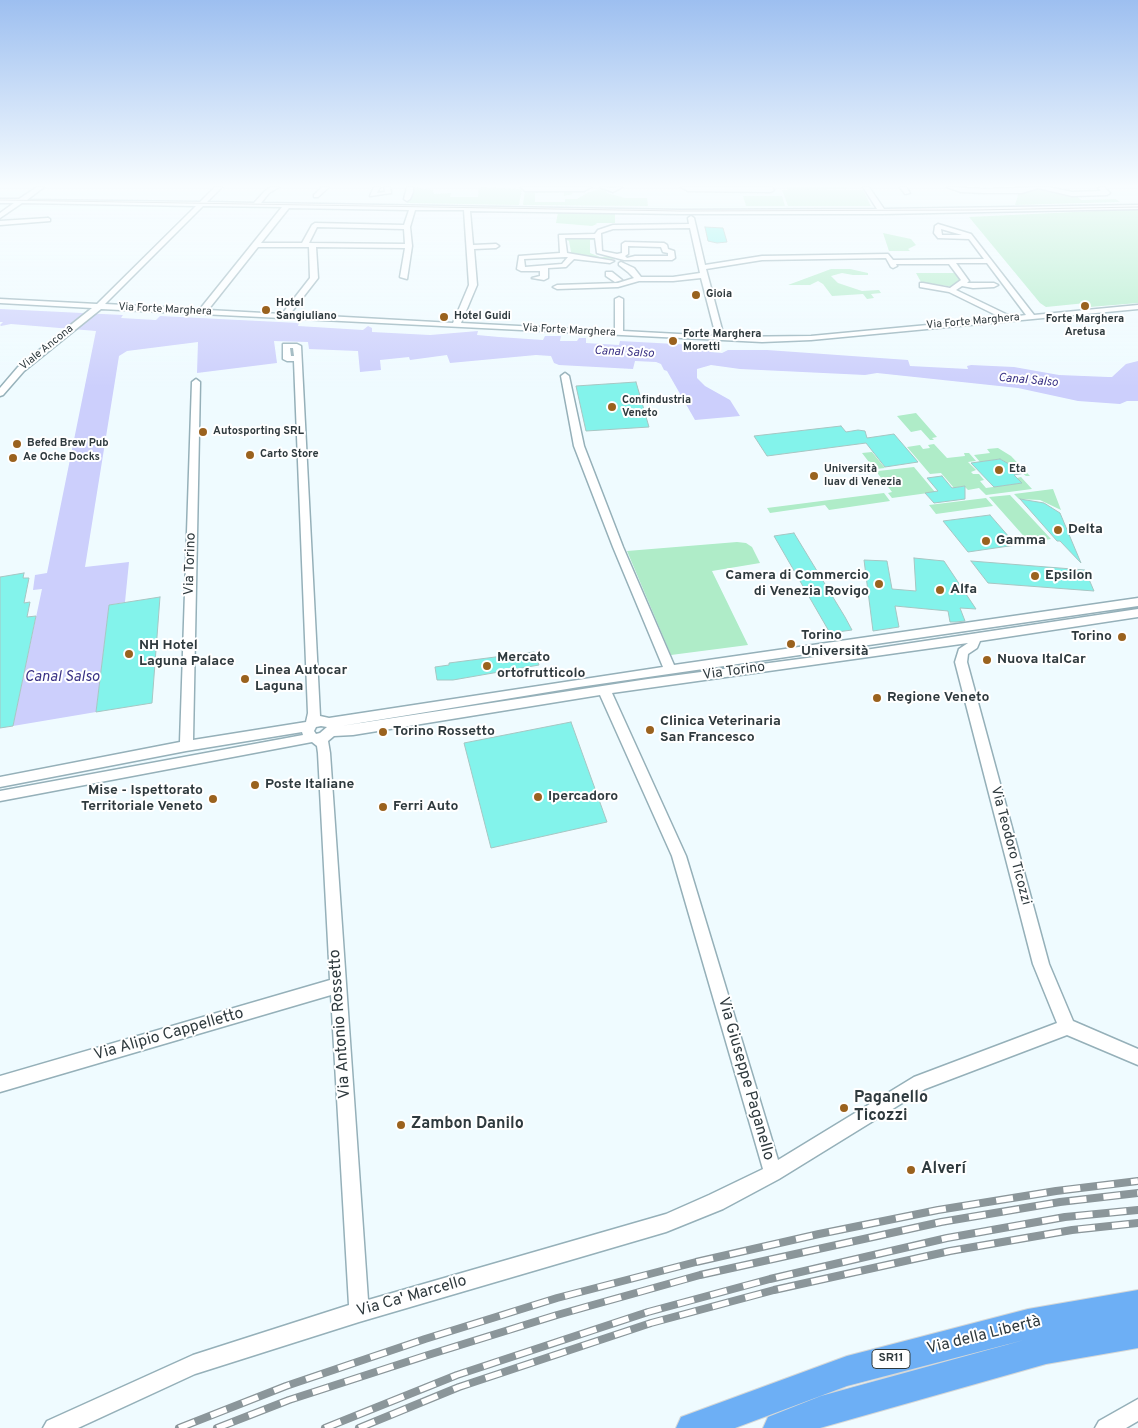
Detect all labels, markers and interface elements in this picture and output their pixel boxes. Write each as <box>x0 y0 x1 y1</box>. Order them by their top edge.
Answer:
place label: Gioia <box>706 288 732 302</box>
marker: Gioia <box>690 289 702 301</box>
place label: Hotel Sangiuliano <box>276 297 337 323</box>
marker: Forte Marghera Aretusa <box>1079 300 1091 312</box>
street label: Via Forte Marghera <box>118 301 212 319</box>
marker: Hotel Sangiuliano <box>260 304 272 316</box>
place label: Hotel Guidi <box>454 310 511 324</box>
marker: Hotel Guidi <box>438 311 450 323</box>
street label: Via Forte Marghera <box>926 311 1020 333</box>
place label: Forte Marghera Aretusa <box>1046 313 1124 339</box>
street label: Via Forte Marghera <box>522 322 616 340</box>
street label: Viale Ancona <box>18 323 76 373</box>
place label: Forte Marghera Moretti <box>683 328 761 354</box>
marker: Forte Marghera Moretti <box>667 335 679 347</box>
water label: Canal Salso <box>594 344 654 362</box>
water label: Canal Salso <box>998 371 1058 391</box>
place label: Confindustria Veneto <box>622 394 691 420</box>
marker: Confindustria Veneto <box>606 401 618 413</box>
place label: Autosporting SRL <box>213 425 304 439</box>
marker: Autosporting SRL <box>197 426 209 438</box>
place label: Befed Brew Pub <box>27 437 109 451</box>
marker: Befed Brew Pub <box>11 438 23 450</box>
place label: Carto Store <box>260 448 319 462</box>
marker: Carto Store <box>244 449 256 461</box>
place label: Ae Oche Docks <box>23 451 100 465</box>
marker: Ae Oche Docks <box>7 452 19 464</box>
place label: Università Iuav di Venezia <box>824 463 901 489</box>
place label: Eta <box>1009 463 1026 477</box>
marker: Eta <box>993 464 1005 476</box>
marker: Università Iuav di Venezia <box>808 470 820 482</box>
place label: Delta <box>1068 522 1103 538</box>
marker: Delta <box>1052 524 1064 536</box>
street label: Via Torino <box>182 532 200 596</box>
place label: Gamma <box>996 533 1046 549</box>
marker: Gamma <box>980 535 992 547</box>
place label: Camera di Commercio di Venezia Rovigo <box>725 568 869 600</box>
place label: Epsilon <box>1045 568 1093 584</box>
marker: Epsilon <box>1029 570 1041 582</box>
marker: Camera di Commercio di Venezia Rovigo <box>873 578 885 590</box>
place label: Alfa <box>950 582 977 598</box>
marker: Alfa <box>934 584 946 596</box>
place label: Torino Università <box>801 628 868 660</box>
place label: Torino <box>1071 629 1112 645</box>
marker: Torino <box>1116 631 1128 643</box>
place label: NH Hotel Laguna Palace <box>139 638 234 670</box>
marker: Torino Università <box>785 638 797 650</box>
marker: NH Hotel Laguna Palace <box>123 648 135 660</box>
place label: Mercato ortofrutticolo <box>497 650 585 682</box>
place label: Nuova ItalCar <box>997 652 1086 668</box>
marker: Nuova ItalCar <box>981 654 993 666</box>
street label: Via Torino <box>702 659 766 685</box>
marker: Mercato ortofrutticolo <box>481 660 493 672</box>
place label: Linea Autocar Laguna <box>255 663 347 696</box>
water label: Canal Salso <box>25 669 99 687</box>
marker: Linea Autocar Laguna <box>239 673 251 685</box>
place label: Regione Veneto <box>887 690 989 706</box>
marker: Regione Veneto <box>871 692 883 704</box>
place label: Clinica Veterinaria San Francesco <box>660 714 781 746</box>
place label: Torino Rossetto <box>393 724 495 740</box>
marker: Clinica Veterinaria San Francesco <box>644 724 656 736</box>
marker: Torino Rossetto <box>377 726 389 738</box>
place label: Poste Italiane <box>265 777 354 793</box>
marker: Poste Italiane <box>249 779 261 791</box>
place label: Mise - Ispettorato Territoriale Veneto <box>81 783 203 816</box>
street label: Via Teodoro Ticozzi <box>986 785 1034 907</box>
place label: Ipercadoro <box>548 789 618 805</box>
marker: Ipercadoro <box>532 791 544 803</box>
marker: Mise - Ispettorato Territoriale Veneto <box>207 793 219 805</box>
place label: Ferri Auto <box>393 799 458 815</box>
marker: Ferri Auto <box>377 801 389 813</box>
street label: Via Antonio Rossetto <box>326 949 356 1099</box>
street label: Via Giuseppe Paganello <box>713 995 777 1163</box>
street label: Via Alipio Cappelletto <box>92 1004 246 1066</box>
place label: Paganello Ticozzi <box>854 1089 928 1127</box>
marker: Paganello Ticozzi <box>838 1102 850 1114</box>
place label: Zambon Danilo <box>411 1115 524 1135</box>
marker: Zambon Danilo <box>395 1119 407 1131</box>
place label: Alverí <box>921 1160 966 1180</box>
marker: Alverí <box>905 1164 917 1176</box>
street label: Via Ca' Marcello <box>355 1272 469 1322</box>
street label: Via della Libertà <box>925 1313 1043 1359</box>
road number: SR11 <box>872 1350 910 1368</box>

